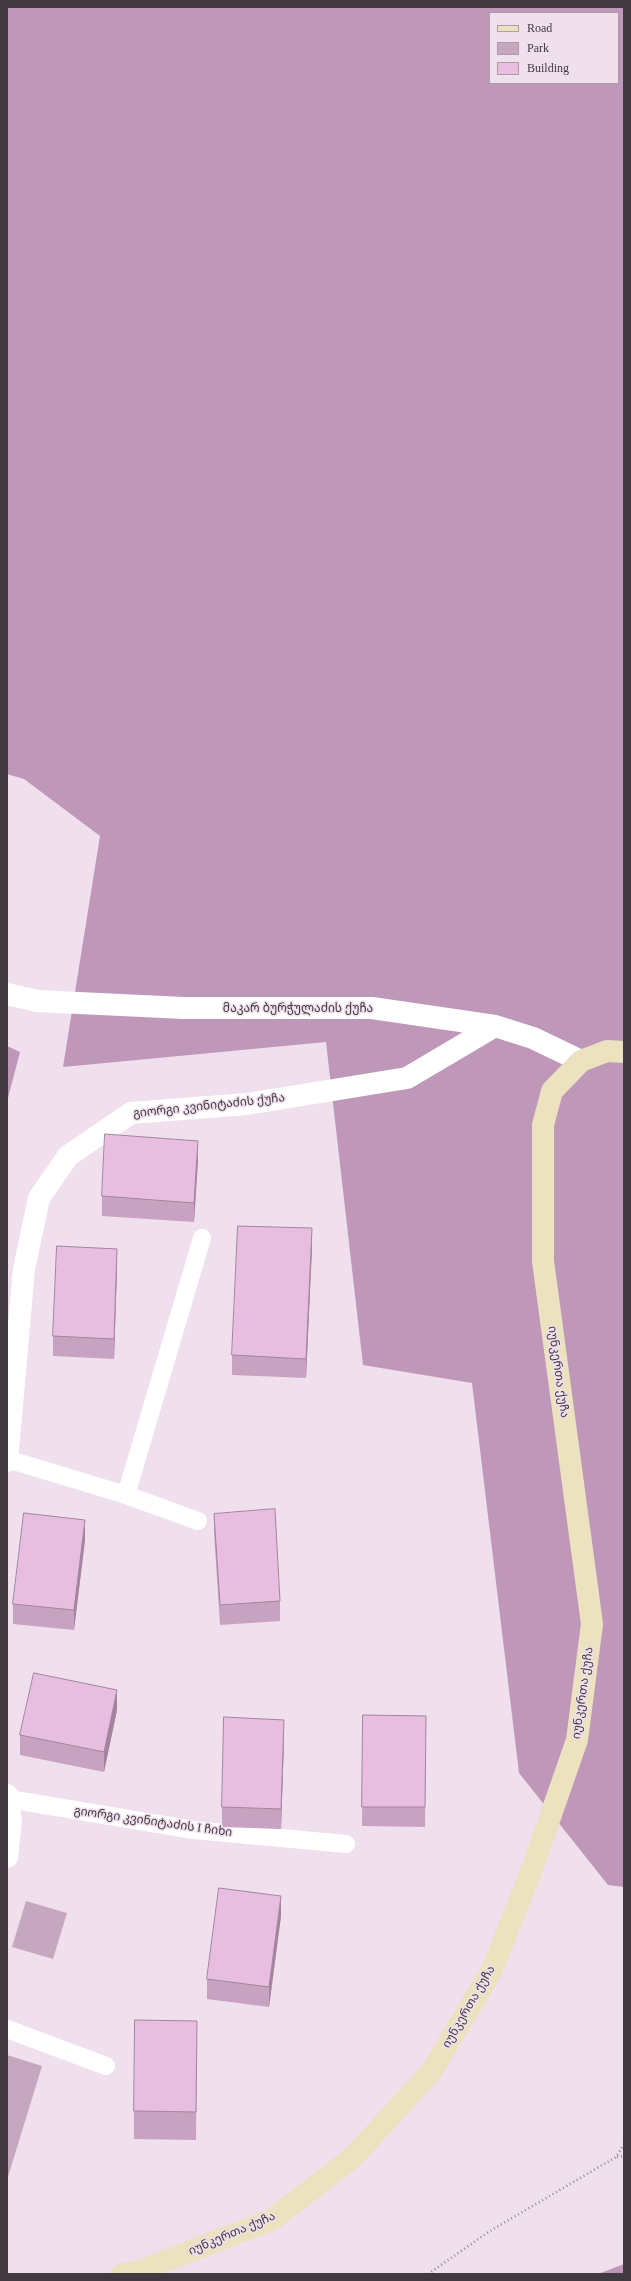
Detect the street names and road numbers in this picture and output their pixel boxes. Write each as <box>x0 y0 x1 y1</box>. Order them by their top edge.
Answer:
street label: მაკარ ბურჭულაძის ქუჩა <box>223 1002 373 1016</box>
street label: გიორგი კვინიტაძის ქუჩა <box>132 1091 286 1121</box>
street label: იუნკერთა ქუჩა <box>544 1325 572 1419</box>
street label: იუნკერთა ქუჩა <box>569 1646 597 1740</box>
street label: გიორგი კვინიტაძის I ჩიხი <box>73 1804 233 1840</box>
street label: იუნკერთა ქუჩა <box>440 1963 498 2051</box>
street label: იუნკერთა ქუჩა <box>186 2209 278 2259</box>

